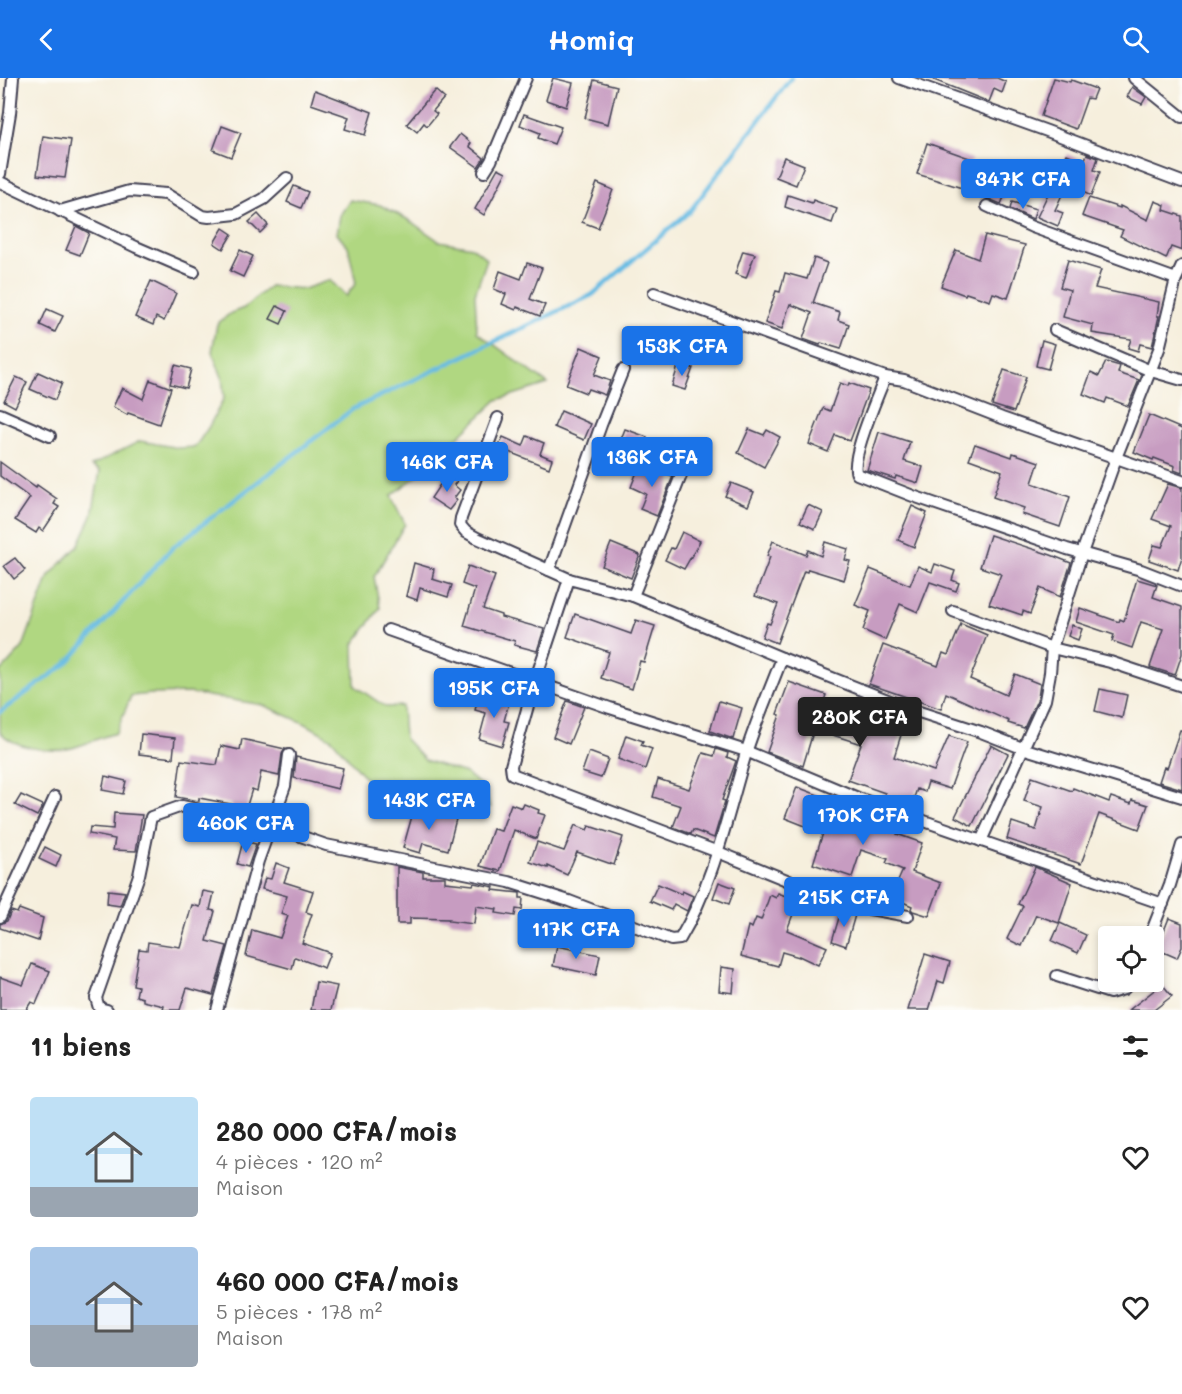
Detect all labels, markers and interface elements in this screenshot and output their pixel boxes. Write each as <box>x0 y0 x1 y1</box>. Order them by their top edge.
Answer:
text: Homiq <box>548 22 634 57</box>
icon: back <box>30 23 63 56</box>
icon: search <box>1119 23 1152 56</box>
pin: 347K CFA <box>961 159 1085 210</box>
text: 347K CFA <box>975 165 1071 191</box>
pin: 153K CFA <box>620 326 744 377</box>
text: 153K CFA <box>636 332 728 358</box>
pin: 136K CFA <box>590 437 714 488</box>
pin: 146K CFA <box>385 442 509 493</box>
text: 136K CFA <box>606 443 698 469</box>
text: 146K CFA <box>400 448 494 474</box>
pin: 195K CFA <box>432 668 556 719</box>
text: 195K CFA <box>448 674 540 700</box>
pin: 280K CFA <box>798 697 922 748</box>
text: 280K CFA <box>812 703 908 729</box>
pin: 143K CFA <box>367 780 491 831</box>
text: 143K CFA <box>382 786 476 812</box>
pin: 170K CFA <box>801 795 925 846</box>
text: 170K CFA <box>817 801 909 827</box>
pin: 460K CFA <box>184 803 308 854</box>
text: 460K CFA <box>197 809 295 835</box>
pin: 215K CFA <box>782 877 906 928</box>
text: 215K CFA <box>798 883 890 909</box>
pin: 117K CFA <box>514 909 638 960</box>
text: 117K CFA <box>532 915 620 941</box>
map controls <box>1098 926 1164 992</box>
button: locate <box>1098 926 1164 992</box>
text: 11 biens <box>30 1029 131 1063</box>
icon: filters <box>1119 1030 1152 1063</box>
text: 280 000 CFA/mois <box>216 1114 457 1148</box>
icon: home <box>78 1121 150 1193</box>
icon: heart <box>1119 1141 1152 1174</box>
text: 4 pièces · 120 m² <box>216 1148 383 1174</box>
text: Maison <box>216 1174 283 1200</box>
text: 460 000 CFA/mois <box>216 1264 459 1298</box>
icon: home <box>78 1271 150 1343</box>
icon: heart <box>1119 1291 1152 1324</box>
text: 5 pièces · 178 m² <box>216 1298 382 1324</box>
text: Maison <box>216 1324 283 1350</box>

